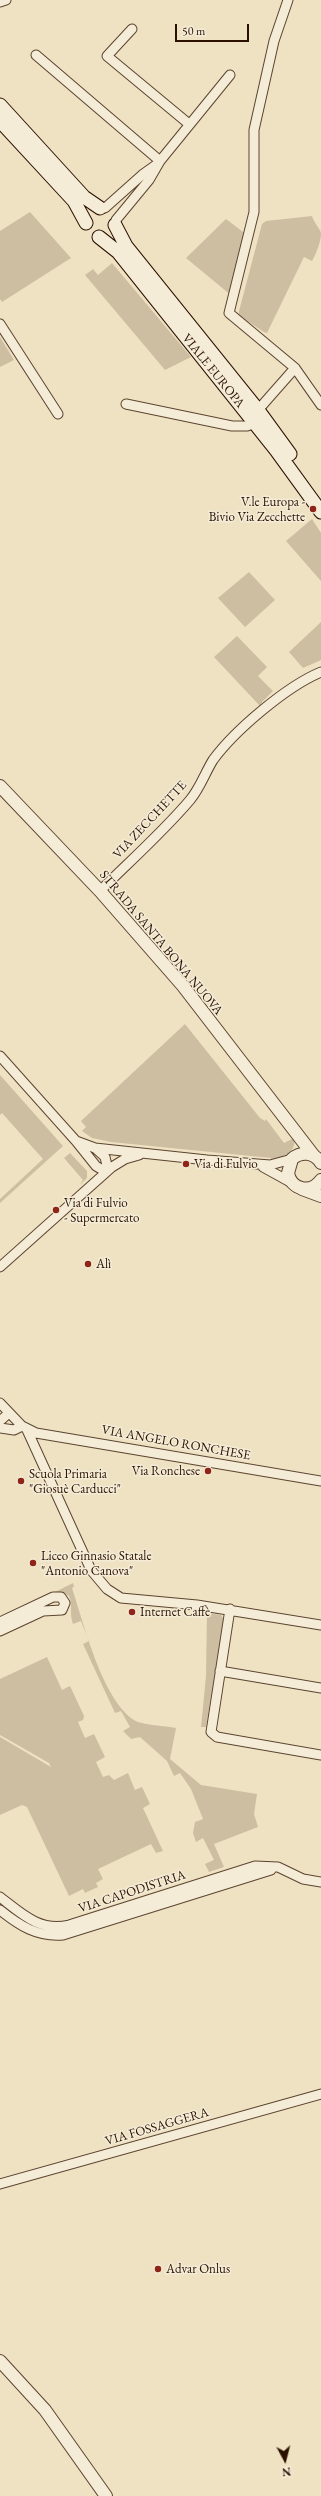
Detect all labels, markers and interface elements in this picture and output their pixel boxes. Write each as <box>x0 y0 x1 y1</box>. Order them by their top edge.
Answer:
scale bar <box>177 16 251 42</box>
text: 50 m <box>182 23 205 39</box>
street label: VIALE EUROPA <box>178 331 248 411</box>
place label: V.le Europa - Bivio Via Zecchette <box>209 494 305 525</box>
marker: V.le Europa - Bivio Via Zecchette <box>308 504 318 514</box>
street label: VIA ZECCHETTE <box>110 778 190 862</box>
street label: STRADA SANTA BONA NUOVA <box>96 868 226 1018</box>
place label: Via di Fulvio <box>194 1156 258 1172</box>
marker: Via di Fulvio <box>181 1159 191 1169</box>
place label: Via di Fulvio - Supermercato <box>64 1195 140 1226</box>
marker: Via di Fulvio - Supermercato <box>51 1205 61 1215</box>
place label: Alì <box>96 1256 111 1272</box>
marker: Alì <box>83 1259 93 1269</box>
street label: VIA ANGELO RONCHESE <box>100 1422 252 1464</box>
place label: Via Ronchese <box>132 1463 200 1479</box>
place label: Scuola Primaria "Giosuè Carducci" <box>29 1466 121 1497</box>
marker: Via Ronchese <box>203 1466 213 1476</box>
marker: Scuola Primaria "Giosuè Carducci" <box>16 1476 26 1486</box>
place label: Liceo Ginnasio Statale "Antonio Canova" <box>41 1548 152 1579</box>
marker: Liceo Ginnasio Statale "Antonio Canova" <box>28 1558 38 1568</box>
place label: Internet Caffè <box>140 1604 210 1620</box>
marker: Internet Caffè <box>127 1607 137 1617</box>
street label: VIA CAPODISTRIA <box>76 1867 188 1917</box>
street label: VIA FOSSAGGERA <box>103 2105 211 2149</box>
place label: Advar Onlus <box>166 2261 230 2277</box>
marker: Advar Onlus <box>153 2264 163 2274</box>
north arrow <box>265 2440 305 2480</box>
text: N <box>281 2464 292 2479</box>

